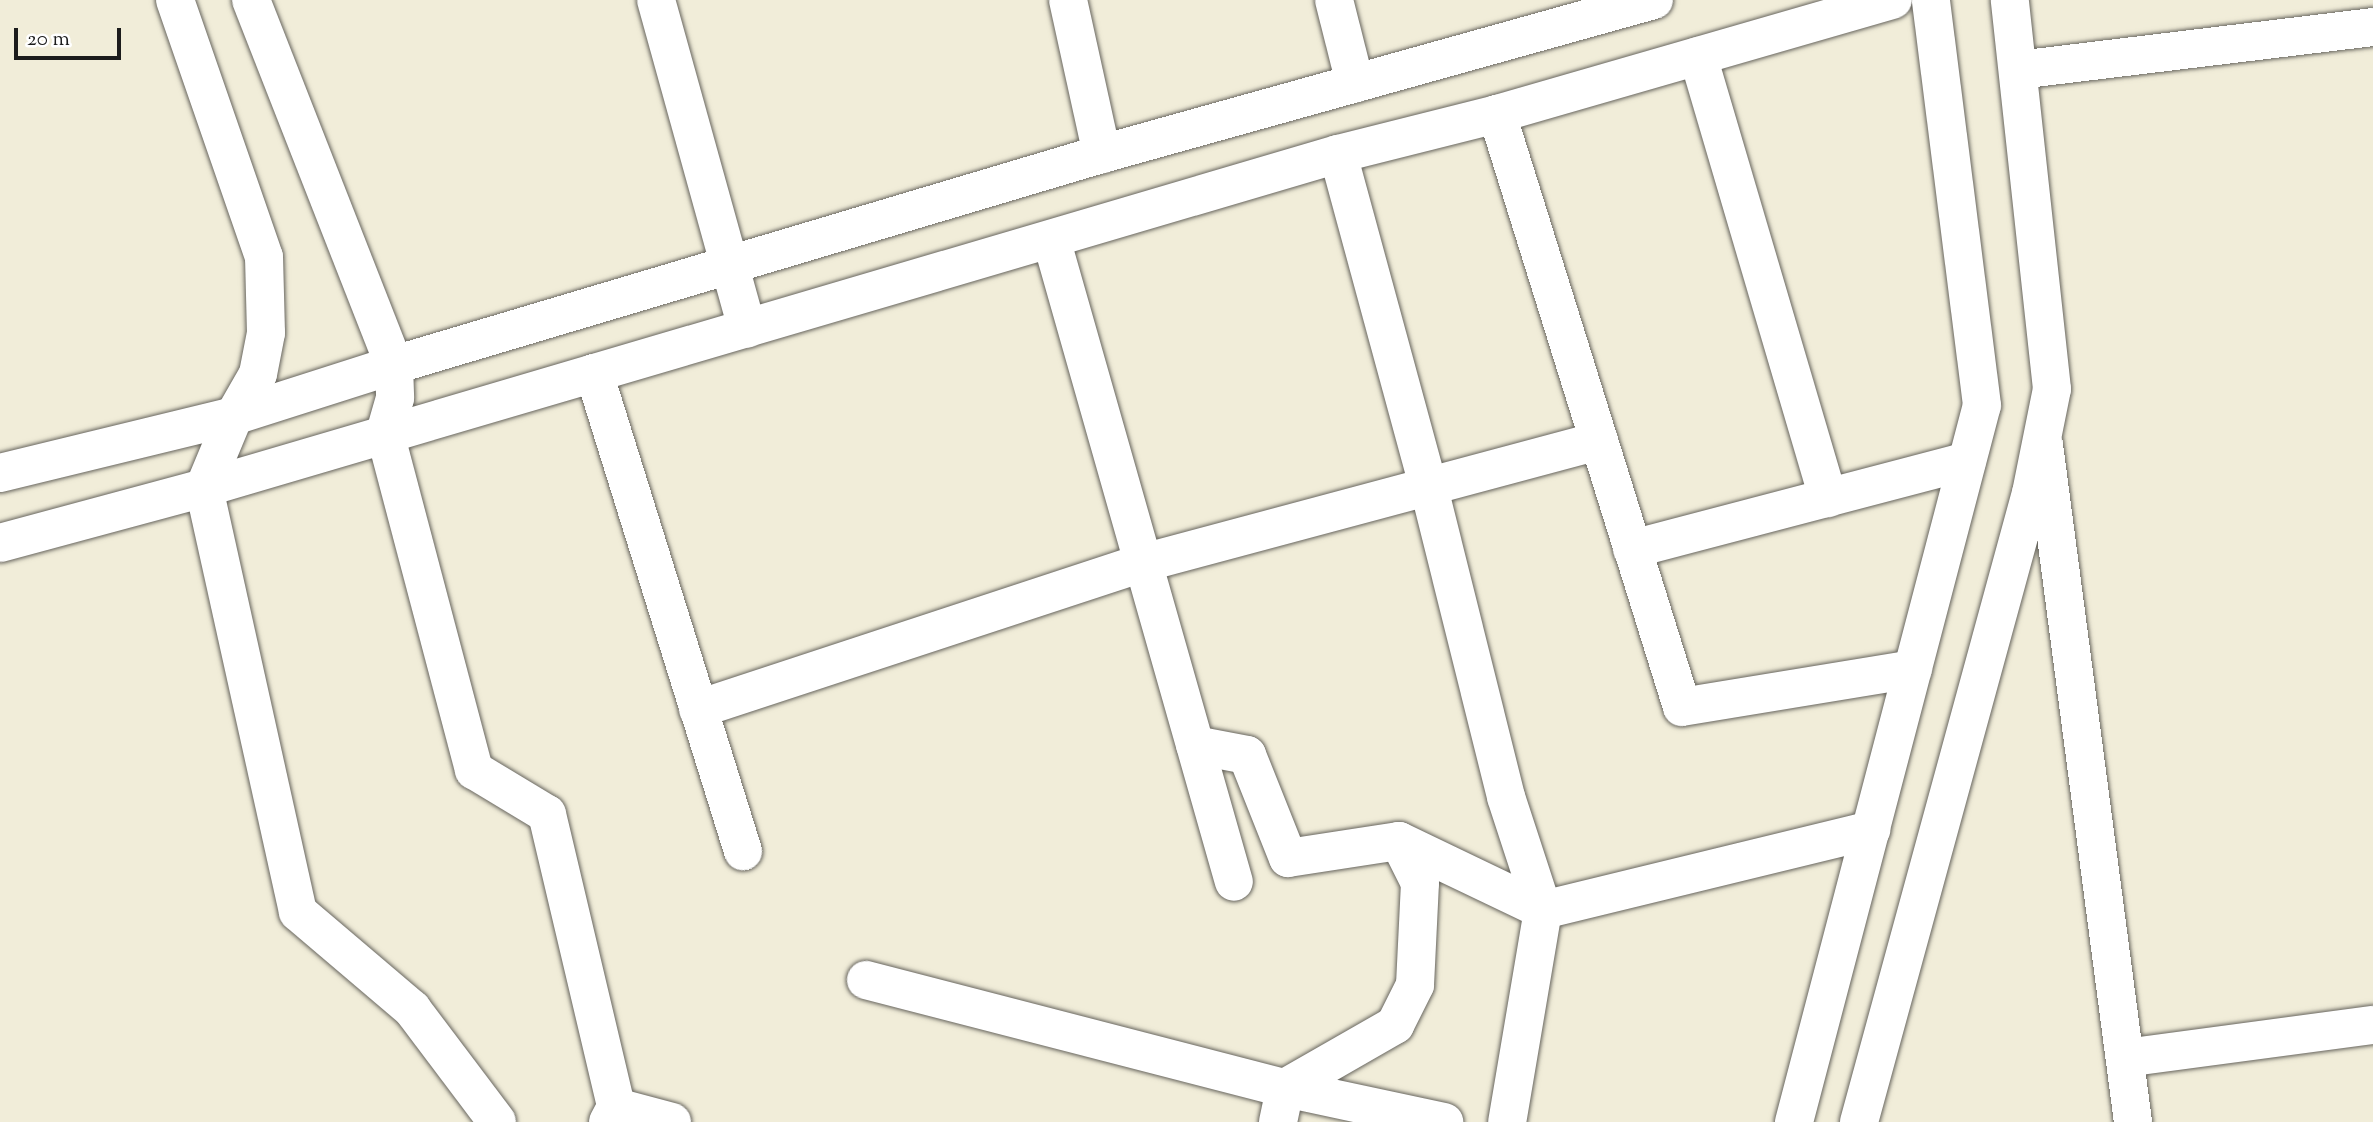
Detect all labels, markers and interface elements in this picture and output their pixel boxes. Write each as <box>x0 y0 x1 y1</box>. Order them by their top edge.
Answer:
scale bar <box>18 14 124 58</box>
text: 20 m <box>27 25 70 55</box>

